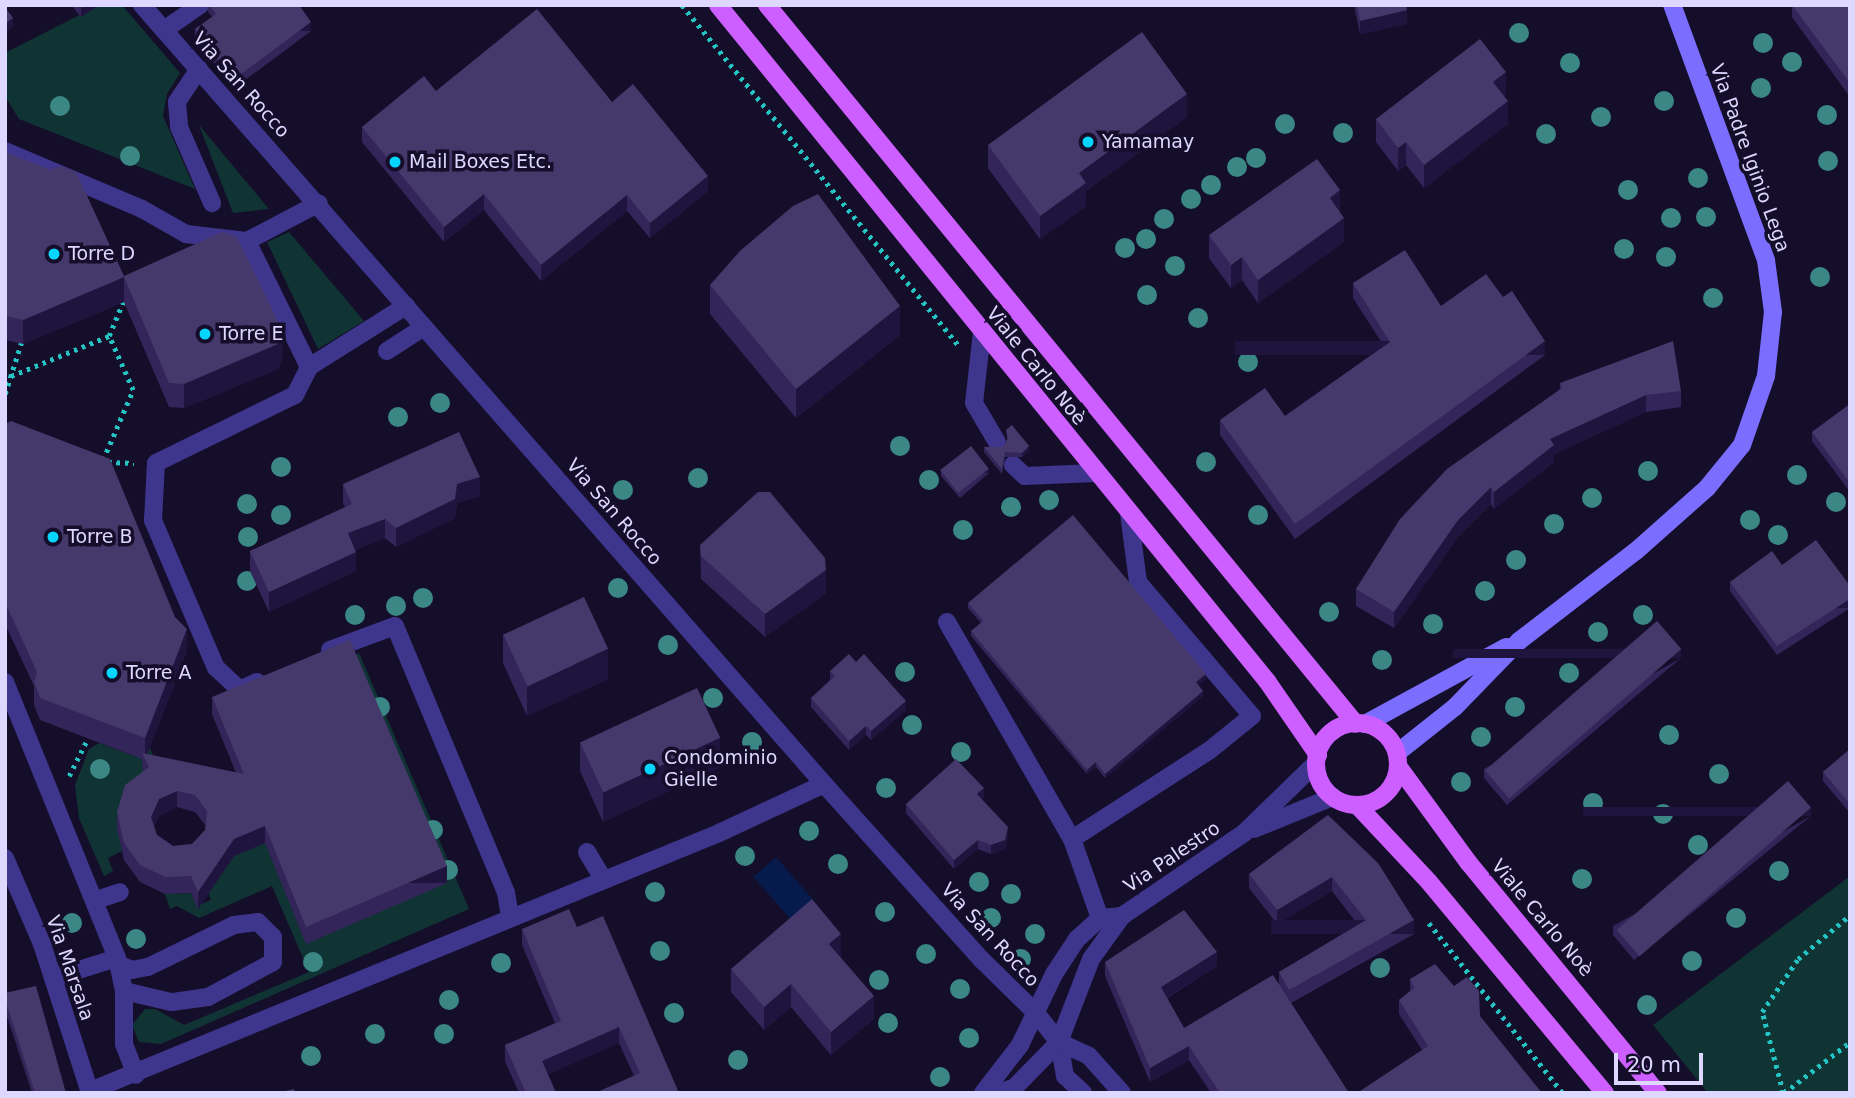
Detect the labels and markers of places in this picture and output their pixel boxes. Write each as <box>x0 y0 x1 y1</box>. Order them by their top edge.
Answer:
place label: Yamamay <box>1102 131 1194 153</box>
marker: Yamamay <box>1080 134 1096 150</box>
place label: Mail Boxes Etc. <box>409 151 552 173</box>
marker: Mail Boxes Etc. <box>387 154 403 170</box>
place label: Torre D <box>68 243 135 265</box>
marker: Torre D <box>46 246 62 262</box>
place label: Torre E <box>219 323 284 345</box>
marker: Torre E <box>197 326 213 342</box>
place label: Torre B <box>67 526 133 548</box>
marker: Torre B <box>45 529 61 545</box>
place label: Torre A <box>126 662 192 684</box>
marker: Torre A <box>104 665 120 681</box>
place label: Condominio Gielle <box>664 747 777 791</box>
marker: Condominio Gielle <box>642 761 658 777</box>

